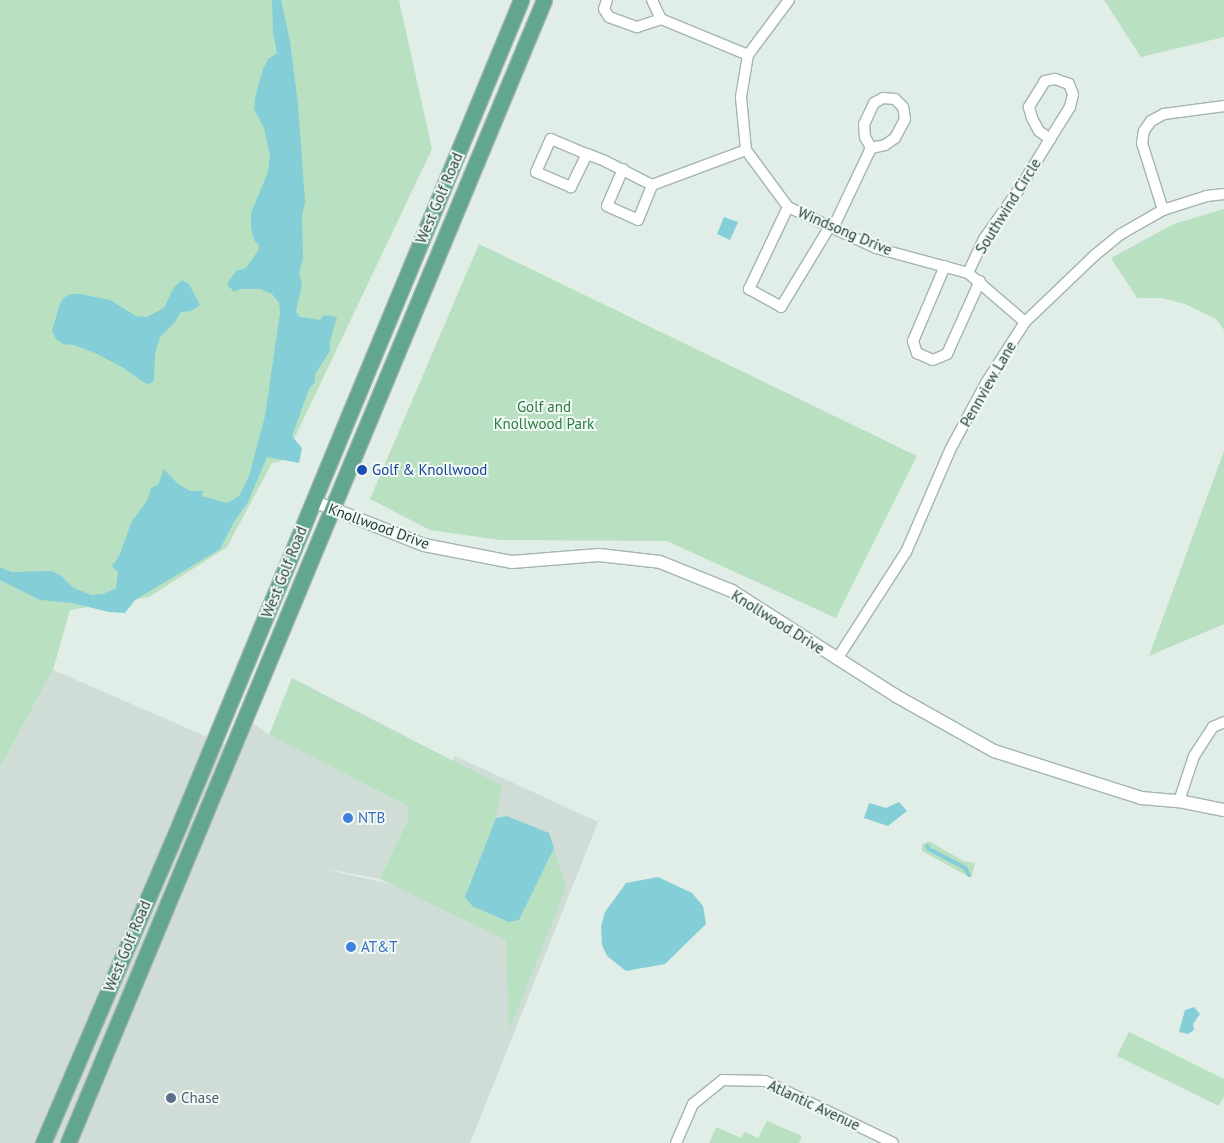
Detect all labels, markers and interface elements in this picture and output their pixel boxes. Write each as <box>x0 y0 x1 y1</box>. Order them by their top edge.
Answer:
street label: West Golf Road <box>412 150 466 246</box>
street label: Southwind Circle <box>971 155 1045 257</box>
street label: Windsong Drive <box>795 203 895 259</box>
street label: Pennview Lane <box>956 338 1020 430</box>
park label: Golf and Knollwood Park <box>494 397 594 432</box>
place label: Golf & Knollwood <box>372 461 487 479</box>
marker: Golf & Knollwood <box>356 464 368 476</box>
street label: Knollwood Drive <box>326 499 432 553</box>
street label: West Golf Road <box>257 524 311 620</box>
street label: Knollwood Drive <box>728 586 828 658</box>
place label: NTB <box>358 809 385 827</box>
marker: NTB <box>342 812 354 824</box>
street label: West Golf Road <box>100 898 154 994</box>
place label: AT&T <box>361 938 398 956</box>
marker: AT&T <box>345 941 357 953</box>
street label: Atlantic Avenue <box>765 1076 863 1134</box>
place label: Chase <box>181 1089 219 1107</box>
marker: Chase <box>165 1092 177 1104</box>

